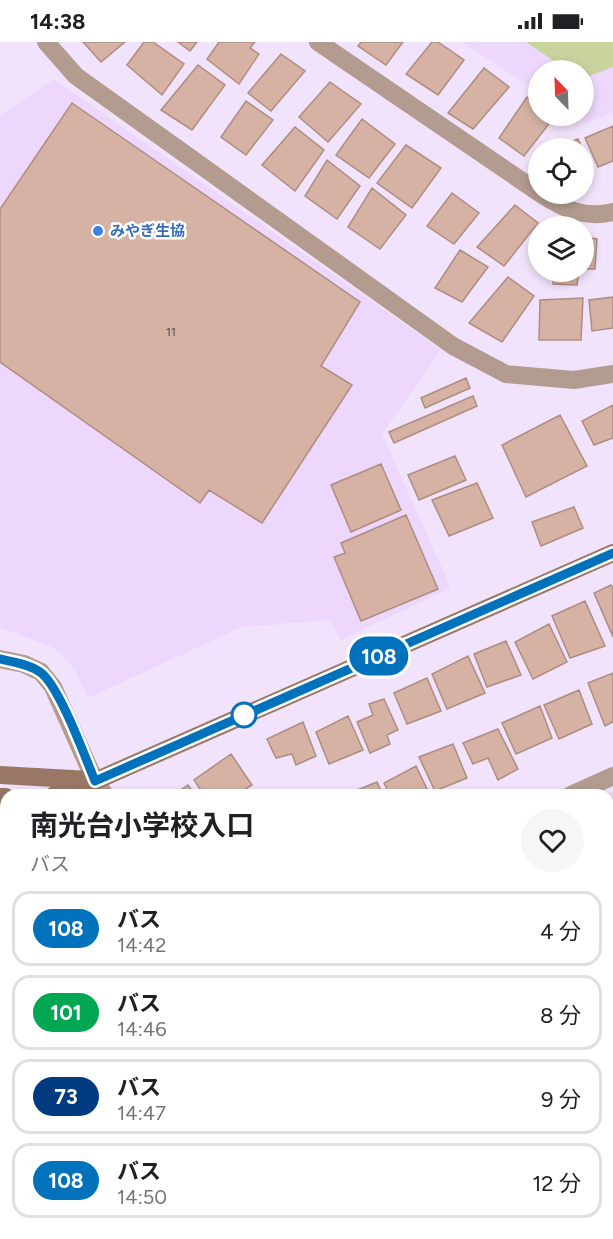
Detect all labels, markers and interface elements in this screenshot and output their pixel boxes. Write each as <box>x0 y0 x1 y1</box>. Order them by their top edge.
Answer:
text: 14:38 <box>30 8 86 35</box>
north arrow <box>528 60 594 126</box>
map controls <box>528 60 594 282</box>
button: locate <box>528 138 594 204</box>
button: layers <box>528 216 594 282</box>
place label: みやぎ生協 <box>110 222 185 240</box>
marker: みやぎ生協 <box>91 224 105 238</box>
house number: 11 <box>166 325 176 339</box>
line badge: 108 <box>344 636 413 676</box>
text: 108 <box>361 644 397 669</box>
unlabelled marker <box>231 702 257 728</box>
text: 南光台小学校入口 <box>30 808 254 842</box>
button: heart <box>521 809 584 872</box>
text: バス <box>30 852 70 876</box>
text: バス <box>117 906 161 933</box>
text: 108 <box>48 916 84 941</box>
text: 4 分 <box>540 918 581 945</box>
text: 14:42 <box>117 933 166 957</box>
text: バス <box>117 990 161 1017</box>
text: 101 <box>50 1000 82 1025</box>
text: 8 分 <box>540 1002 581 1029</box>
text: 14:46 <box>117 1017 166 1041</box>
text: バス <box>117 1074 161 1101</box>
text: 73 <box>54 1084 78 1109</box>
text: 9 分 <box>541 1086 581 1113</box>
text: 14:47 <box>117 1101 166 1125</box>
text: バス <box>117 1158 161 1185</box>
text: 108 <box>48 1168 84 1193</box>
text: 12 分 <box>532 1170 581 1197</box>
text: 14:50 <box>117 1185 167 1209</box>

